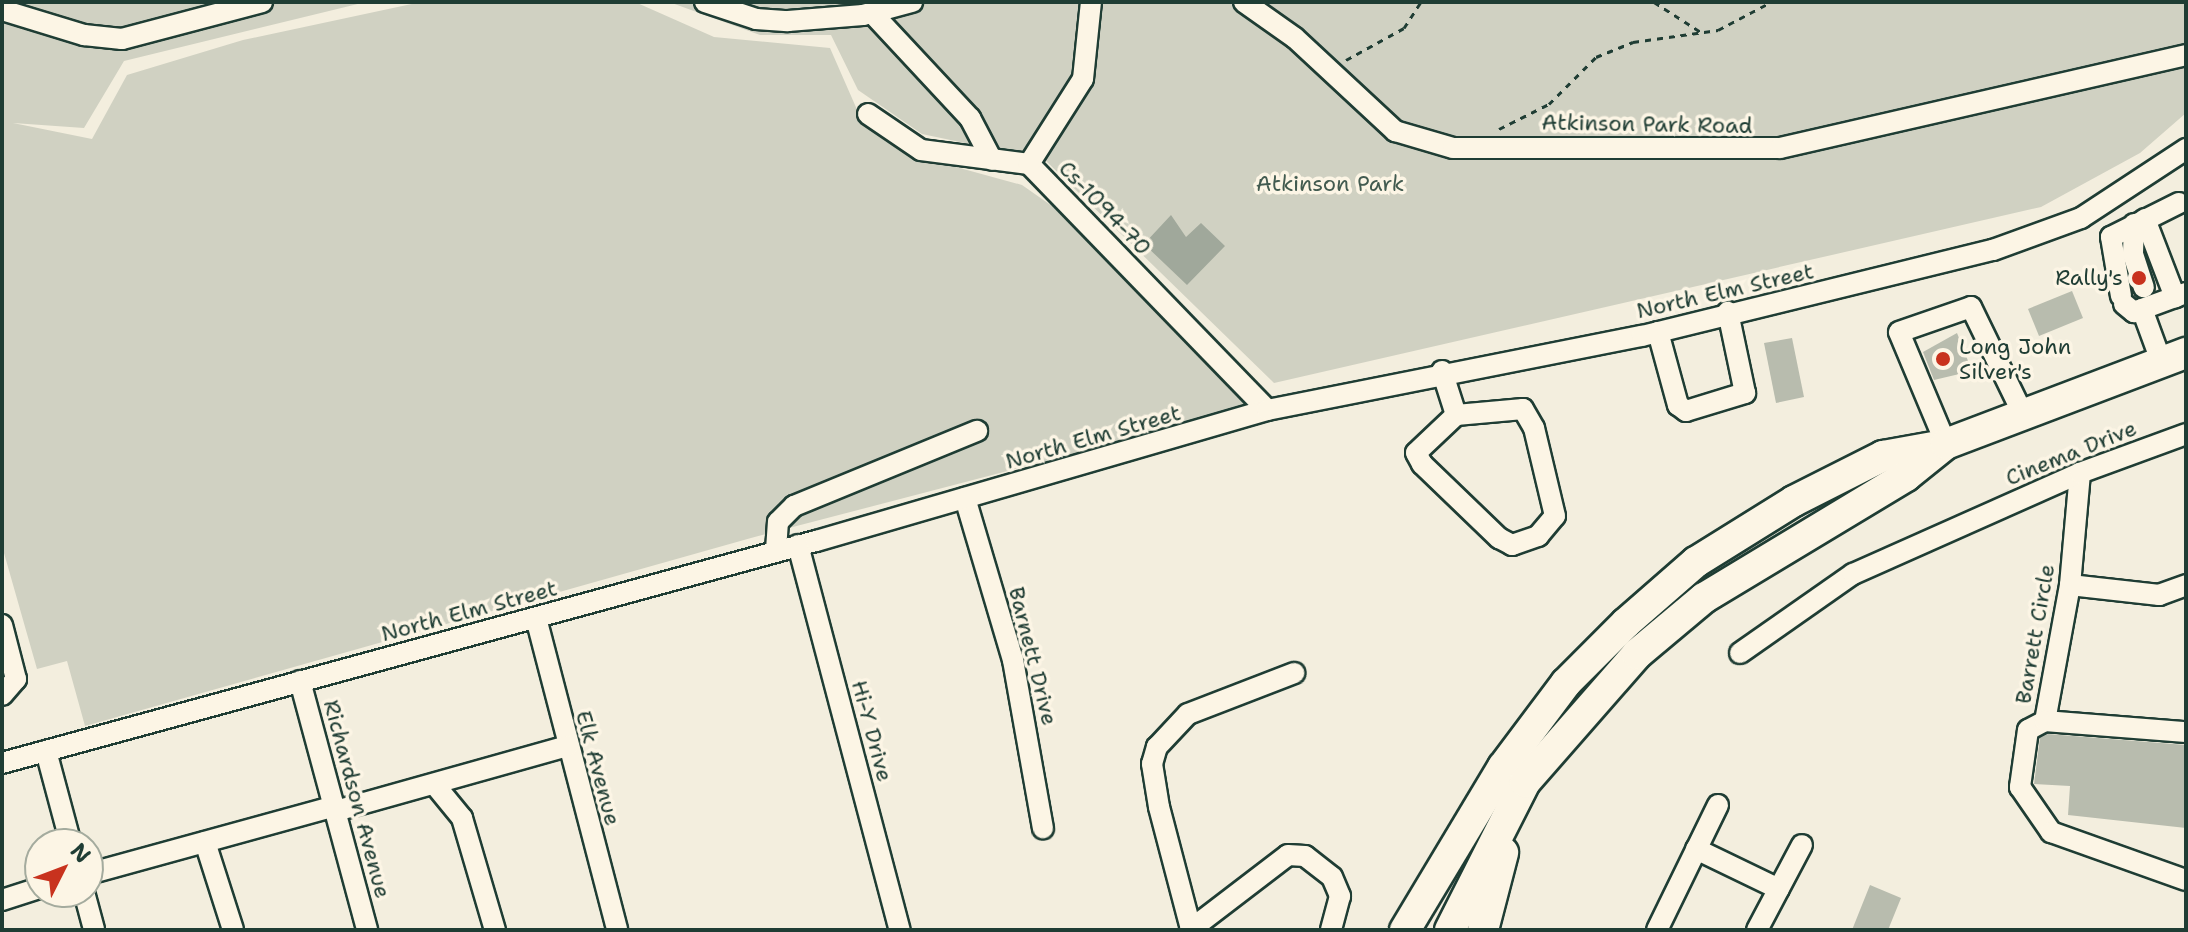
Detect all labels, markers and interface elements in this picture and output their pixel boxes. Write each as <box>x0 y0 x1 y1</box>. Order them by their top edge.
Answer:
street label: Atkinson Park Road <box>1541 109 1753 139</box>
street label: Cs-1094-70 <box>1053 155 1157 261</box>
park label: Atkinson Park <box>1256 171 1404 197</box>
street label: North Elm Street <box>1634 258 1816 324</box>
place label: Rally's <box>2055 265 2123 291</box>
marker: Rally's <box>2130 269 2148 287</box>
place label: Long John Silver's <box>1959 333 2071 384</box>
marker: Long John Silver's <box>1934 350 1952 368</box>
street label: North Elm Street <box>1002 399 1184 475</box>
street label: Cinema Drive <box>2002 415 2140 491</box>
street label: Barrett Circle <box>2010 562 2060 706</box>
street label: North Elm Street <box>378 575 560 647</box>
street label: Barnett Drive <box>1003 584 1063 728</box>
street label: Hi-Y Drive <box>846 677 898 785</box>
street label: Richardson Avenue <box>318 697 396 901</box>
street label: Elk Avenue <box>570 708 626 828</box>
north arrow <box>24 828 104 908</box>
text: N <box>64 837 97 869</box>

